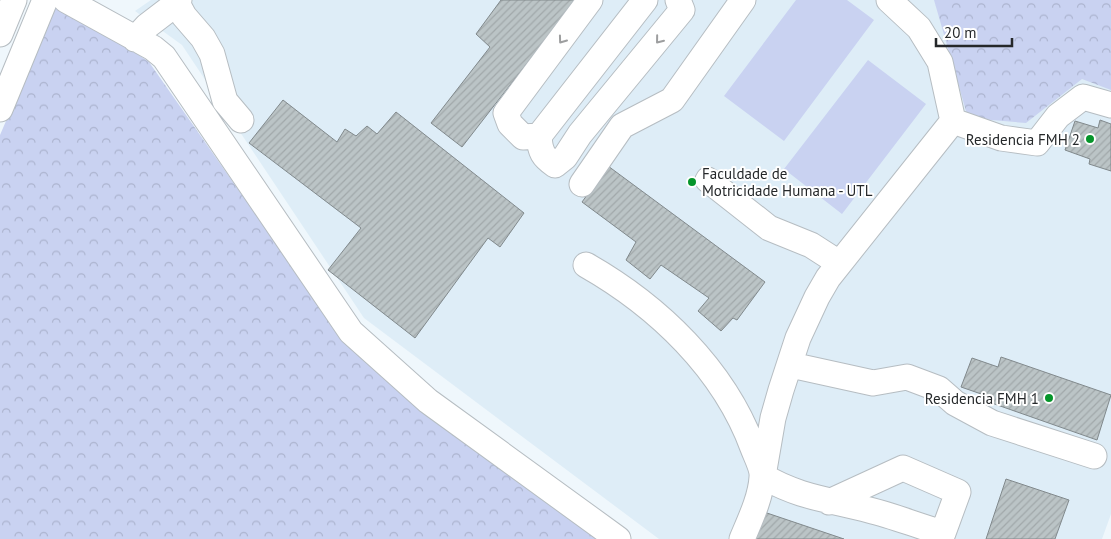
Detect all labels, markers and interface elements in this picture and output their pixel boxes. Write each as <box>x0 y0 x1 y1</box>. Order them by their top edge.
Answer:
scale bar <box>936 15 1012 47</box>
text: 20 m <box>944 23 977 42</box>
one-way arrow <box>558 34 568 43</box>
one-way arrow <box>655 34 664 43</box>
place label: Residencia FMH 2 <box>966 130 1080 149</box>
marker: Residencia FMH 2 <box>1084 133 1096 145</box>
place label: Faculdade de Motricidade Humana - UTL <box>702 164 873 200</box>
marker: Faculdade de Motricidade Humana - UTL <box>686 176 698 188</box>
place label: Residencia FMH 1 <box>925 389 1039 408</box>
marker: Residencia FMH 1 <box>1043 392 1055 404</box>

